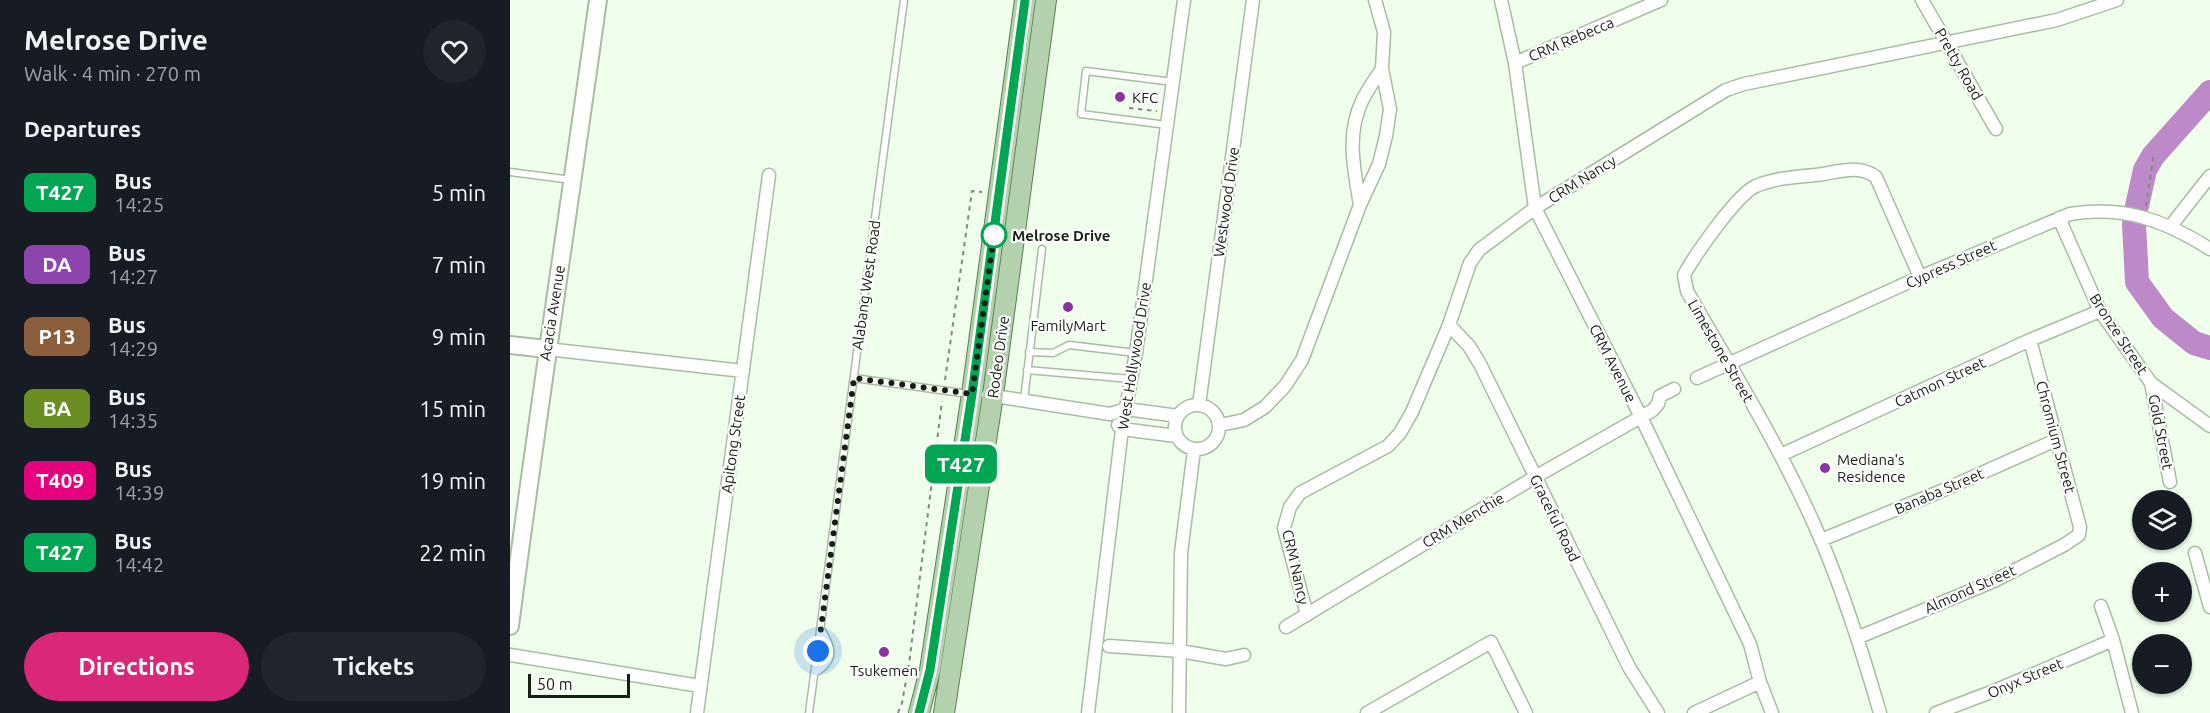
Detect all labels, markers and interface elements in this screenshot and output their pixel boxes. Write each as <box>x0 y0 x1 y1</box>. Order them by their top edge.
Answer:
street label: CRM Rebecca <box>1526 13 1616 65</box>
button: heart <box>423 20 486 83</box>
text: Melrose Drive <box>24 24 208 55</box>
street label: Pretty Road <box>1932 25 1986 103</box>
text: Walk · 4 min · 270 m <box>24 62 201 85</box>
place label: KFC <box>1132 89 1158 106</box>
marker: KFC <box>1113 90 1127 104</box>
text: Departures <box>24 116 141 141</box>
street label: Westwood Drive <box>1210 146 1242 258</box>
street label: CRM Nancy <box>1545 152 1619 206</box>
text: Bus <box>114 168 152 193</box>
text: T427 <box>36 180 84 204</box>
text: 5 min <box>432 180 486 205</box>
text: 14:25 <box>114 193 164 216</box>
street label: Alabang West Road <box>848 219 884 351</box>
marker: Melrose Drive <box>981 222 1007 248</box>
place label: Melrose Drive <box>1012 227 1110 244</box>
street label: Cypress Street <box>1903 236 1999 292</box>
text: Bus <box>108 240 146 265</box>
text: DA <box>42 252 72 276</box>
text: 7 min <box>432 252 486 277</box>
street label: Acacia Avenue <box>536 264 568 362</box>
text: 14:27 <box>108 265 158 288</box>
street label: West Hollywood Drive <box>1114 281 1154 431</box>
street label: Bronze Street <box>2087 290 2151 378</box>
street label: Limestone Street <box>1685 297 1757 405</box>
marker: FamilyMart <box>1061 300 1075 314</box>
text: Bus <box>108 312 146 337</box>
street label: Rodeo Drive <box>984 315 1012 399</box>
place label: FamilyMart <box>1030 317 1106 334</box>
street label: CRM Avenue <box>1586 321 1640 405</box>
text: P13 <box>39 324 75 348</box>
text: 9 min <box>432 324 486 349</box>
text: 14:29 <box>108 337 158 360</box>
street label: Catmon Street <box>1892 353 1988 411</box>
street label: Chromium Street <box>2033 379 2079 495</box>
text: Bus <box>108 384 146 409</box>
street label: Gold Street <box>2145 393 2177 471</box>
street label: Apitong Street <box>718 394 748 494</box>
text: BA <box>43 396 71 420</box>
text: 15 min <box>419 396 486 421</box>
text: 14:35 <box>108 409 158 432</box>
line badge: T427 <box>919 444 1003 484</box>
place label: Mediana's Residence <box>1837 451 1906 485</box>
text: T427 <box>937 452 985 476</box>
text: Bus <box>114 456 152 481</box>
marker: Mediana's Residence <box>1818 461 1832 475</box>
street label: Banaba Street <box>1892 465 1986 517</box>
text: T409 <box>36 468 84 492</box>
text: 19 min <box>419 468 486 493</box>
street label: Graceful Road <box>1527 472 1583 564</box>
text: 14:39 <box>114 481 164 504</box>
street label: CRM Menchie <box>1419 489 1507 551</box>
map controls <box>2132 490 2192 694</box>
button: layers <box>2132 490 2192 550</box>
text: Bus <box>114 528 152 553</box>
street label: CRM Nancy <box>1279 528 1313 606</box>
text: T427 <box>36 540 84 564</box>
text: 22 min <box>419 540 486 565</box>
text: 14:42 <box>114 553 164 576</box>
street label: Almond Street <box>1922 561 2018 617</box>
button: + <box>2132 562 2192 622</box>
button: Directions <box>24 632 249 701</box>
button: Tickets <box>261 632 486 701</box>
button: − <box>2132 634 2192 694</box>
your location <box>803 636 833 666</box>
marker: Tsukemen <box>877 645 891 659</box>
street label: Onyx Street <box>1985 654 2065 702</box>
place label: Tsukemen <box>850 662 918 679</box>
scale bar <box>528 671 630 698</box>
text: 50 m <box>537 675 573 693</box>

